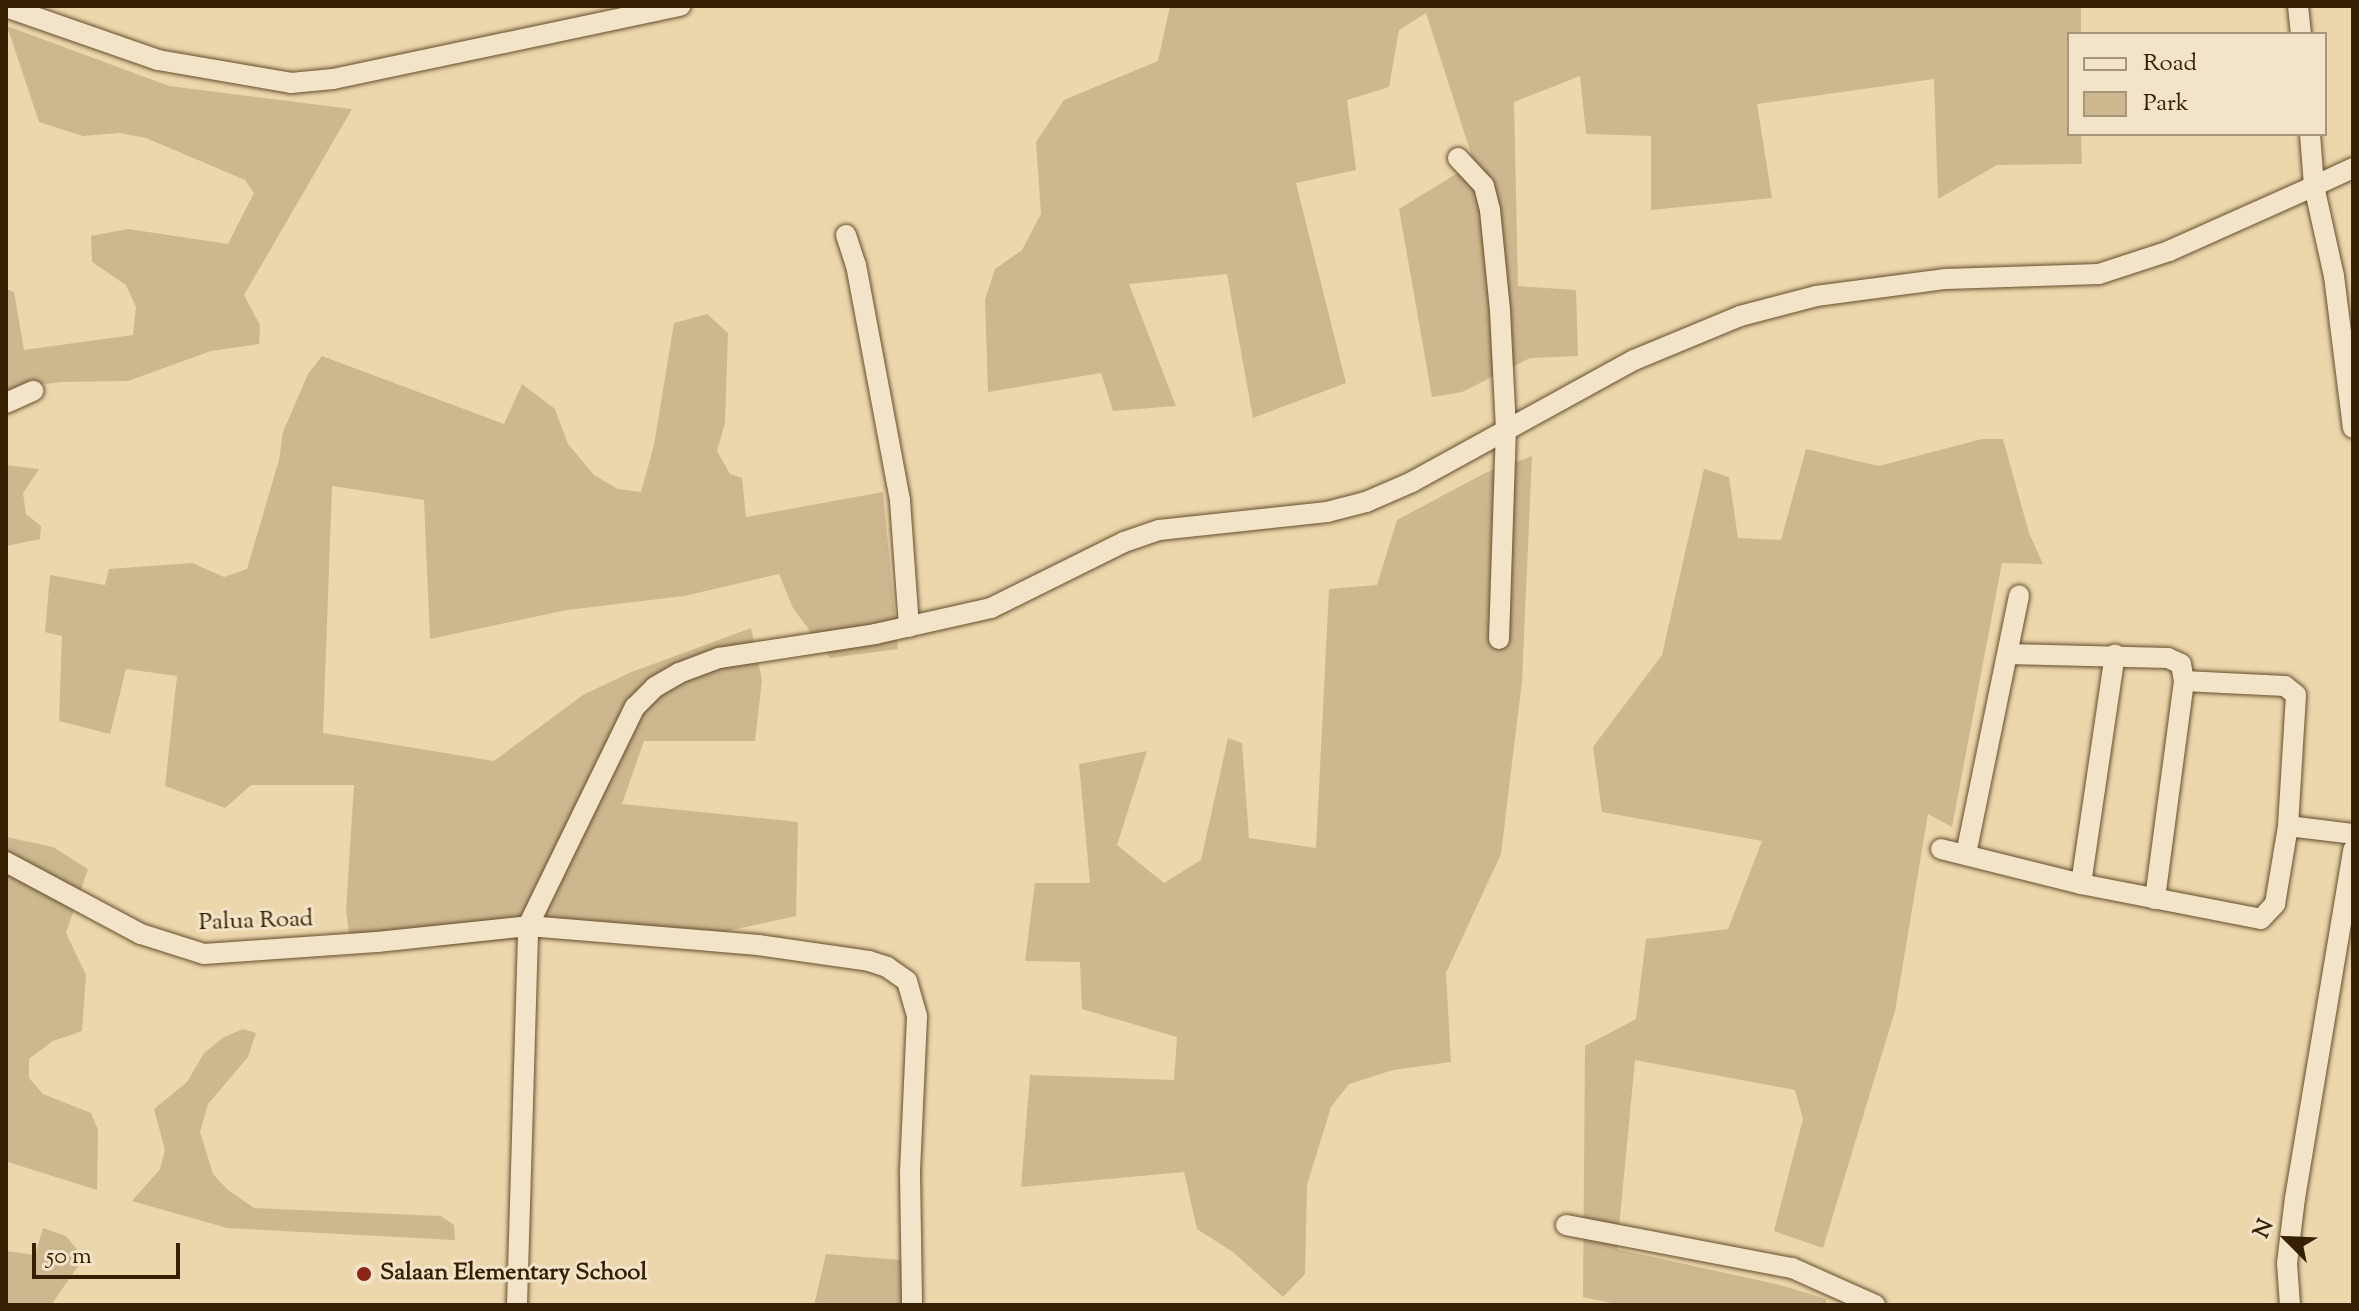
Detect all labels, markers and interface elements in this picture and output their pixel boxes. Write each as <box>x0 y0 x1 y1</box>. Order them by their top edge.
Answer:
legend <box>2067 32 2327 136</box>
text: Road <box>2143 47 2197 81</box>
text: Park <box>2143 87 2189 121</box>
street label: Palua Road <box>198 906 314 938</box>
north arrow <box>2247 1199 2327 1279</box>
text: N <box>2247 1215 2283 1244</box>
scale bar <box>36 1227 184 1277</box>
text: 50 m <box>46 1240 92 1274</box>
place label: Salaan Elementary School <box>380 1260 647 1288</box>
marker: Salaan Elementary School <box>355 1265 373 1283</box>

